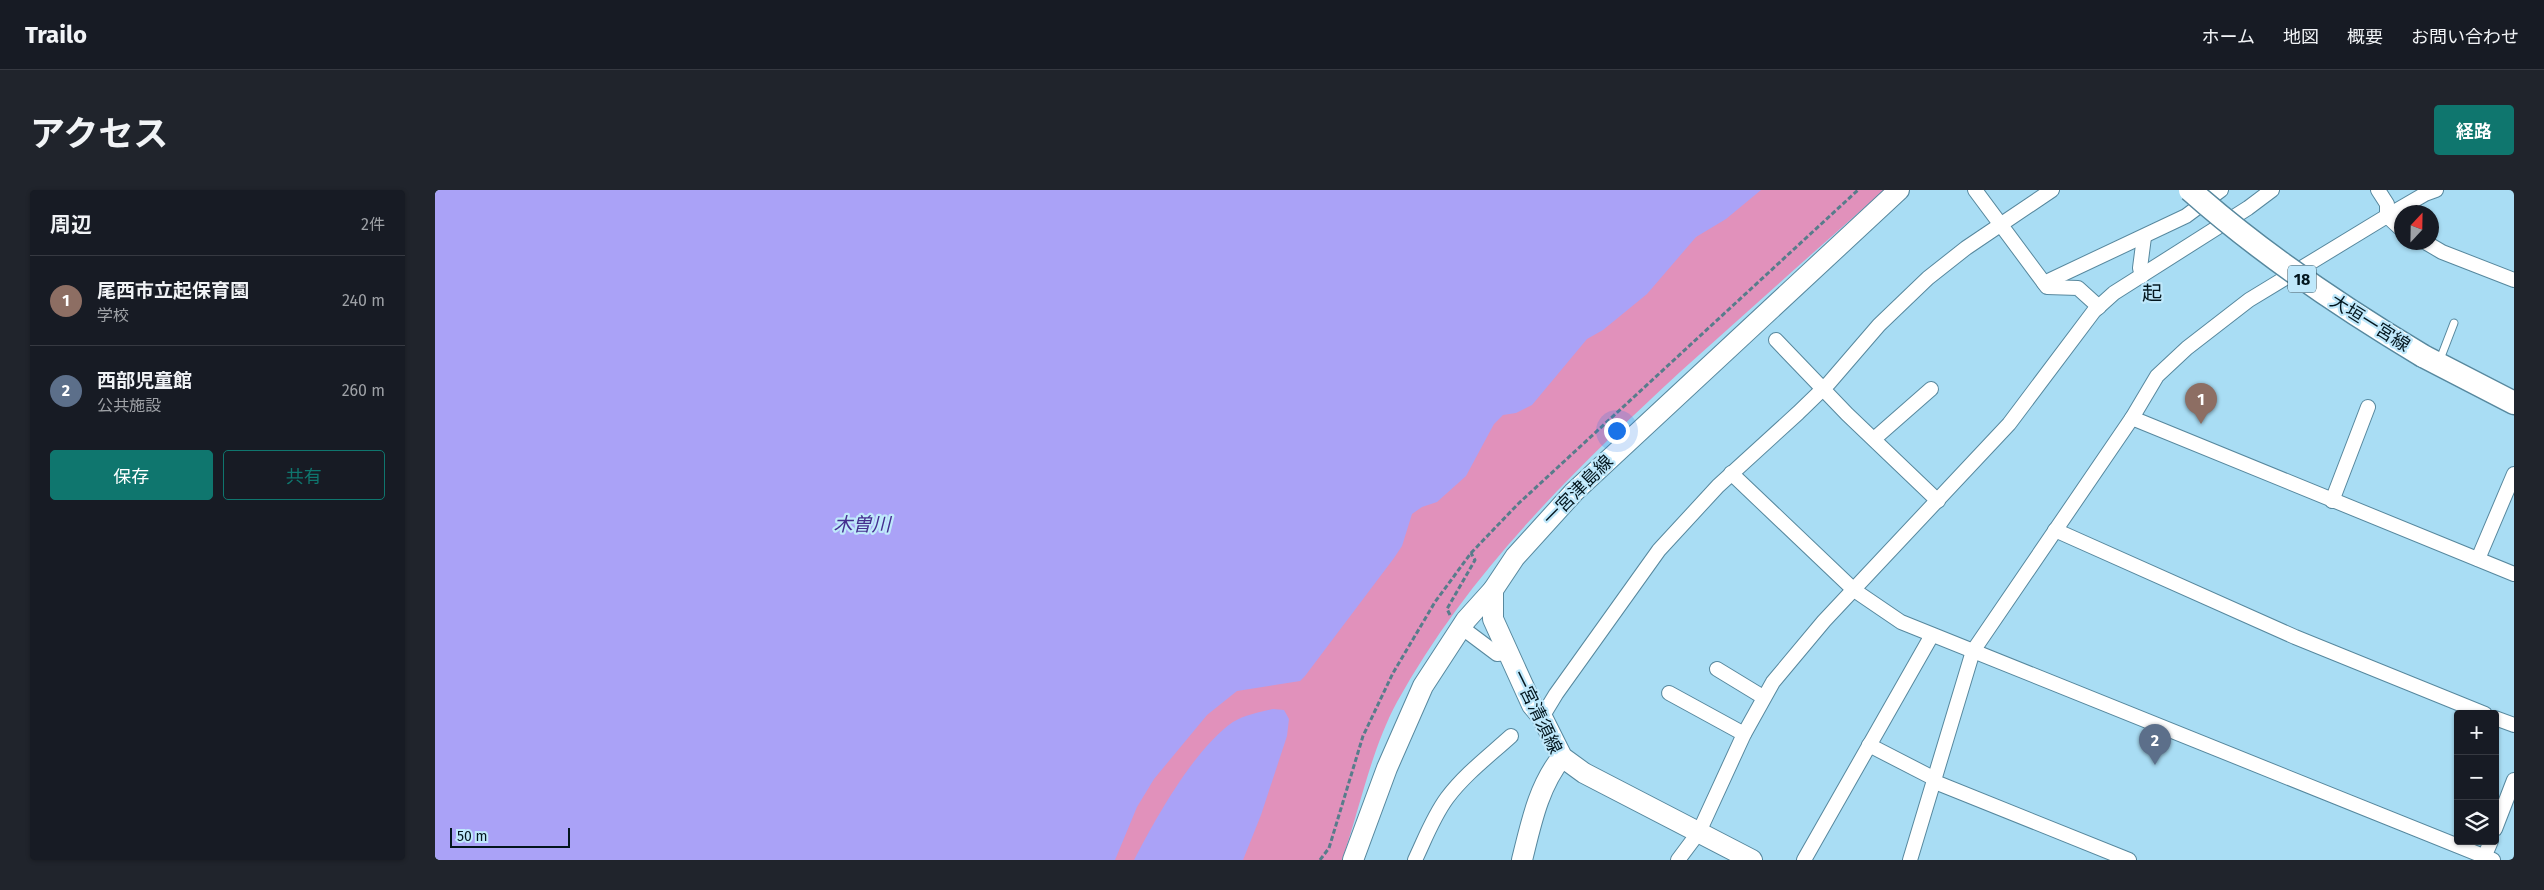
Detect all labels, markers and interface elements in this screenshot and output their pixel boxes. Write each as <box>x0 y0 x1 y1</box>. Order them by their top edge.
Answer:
text: Trailo <box>25 21 87 49</box>
text: ホーム <box>2202 26 2255 48</box>
text: 地図 <box>2283 26 2319 48</box>
text: 概要 <box>2347 26 2383 48</box>
text: お問い合わせ <box>2411 26 2519 48</box>
button: 経路 <box>2434 105 2514 155</box>
text: アクセス <box>30 113 168 155</box>
north arrow <box>2394 205 2439 250</box>
text: 周辺 <box>50 212 92 238</box>
text: 2件 <box>361 215 385 234</box>
road number: 18 <box>2288 266 2316 292</box>
text: 尾西市立起保育園 <box>97 279 249 302</box>
district label: 起 <box>2142 281 2162 305</box>
street label: 大垣一宮線 <box>2326 290 2414 356</box>
text: 1 <box>62 291 70 310</box>
text: 240 m <box>342 291 385 310</box>
text: 学校 <box>97 306 129 325</box>
text: 西部児童館 <box>97 369 192 392</box>
text: 2 <box>62 381 70 400</box>
text: 260 m <box>342 381 385 400</box>
pin: 1 <box>2185 383 2217 424</box>
text: 公共施設 <box>97 396 161 415</box>
your location <box>1604 418 1630 444</box>
button: 保存 <box>50 450 213 500</box>
button: 共有 <box>223 450 385 500</box>
street label: 一宮津島線 <box>1538 450 1618 530</box>
water label: 木曽川 <box>833 513 892 536</box>
street label: 一宮清須線 <box>1507 667 1567 757</box>
map controls <box>2454 710 2499 845</box>
button: + <box>2454 710 2499 755</box>
pin: 2 <box>2139 724 2171 765</box>
button: − <box>2454 755 2499 800</box>
button: layers <box>2454 800 2499 845</box>
scale bar <box>450 825 570 848</box>
text: 50 m <box>457 828 488 845</box>

